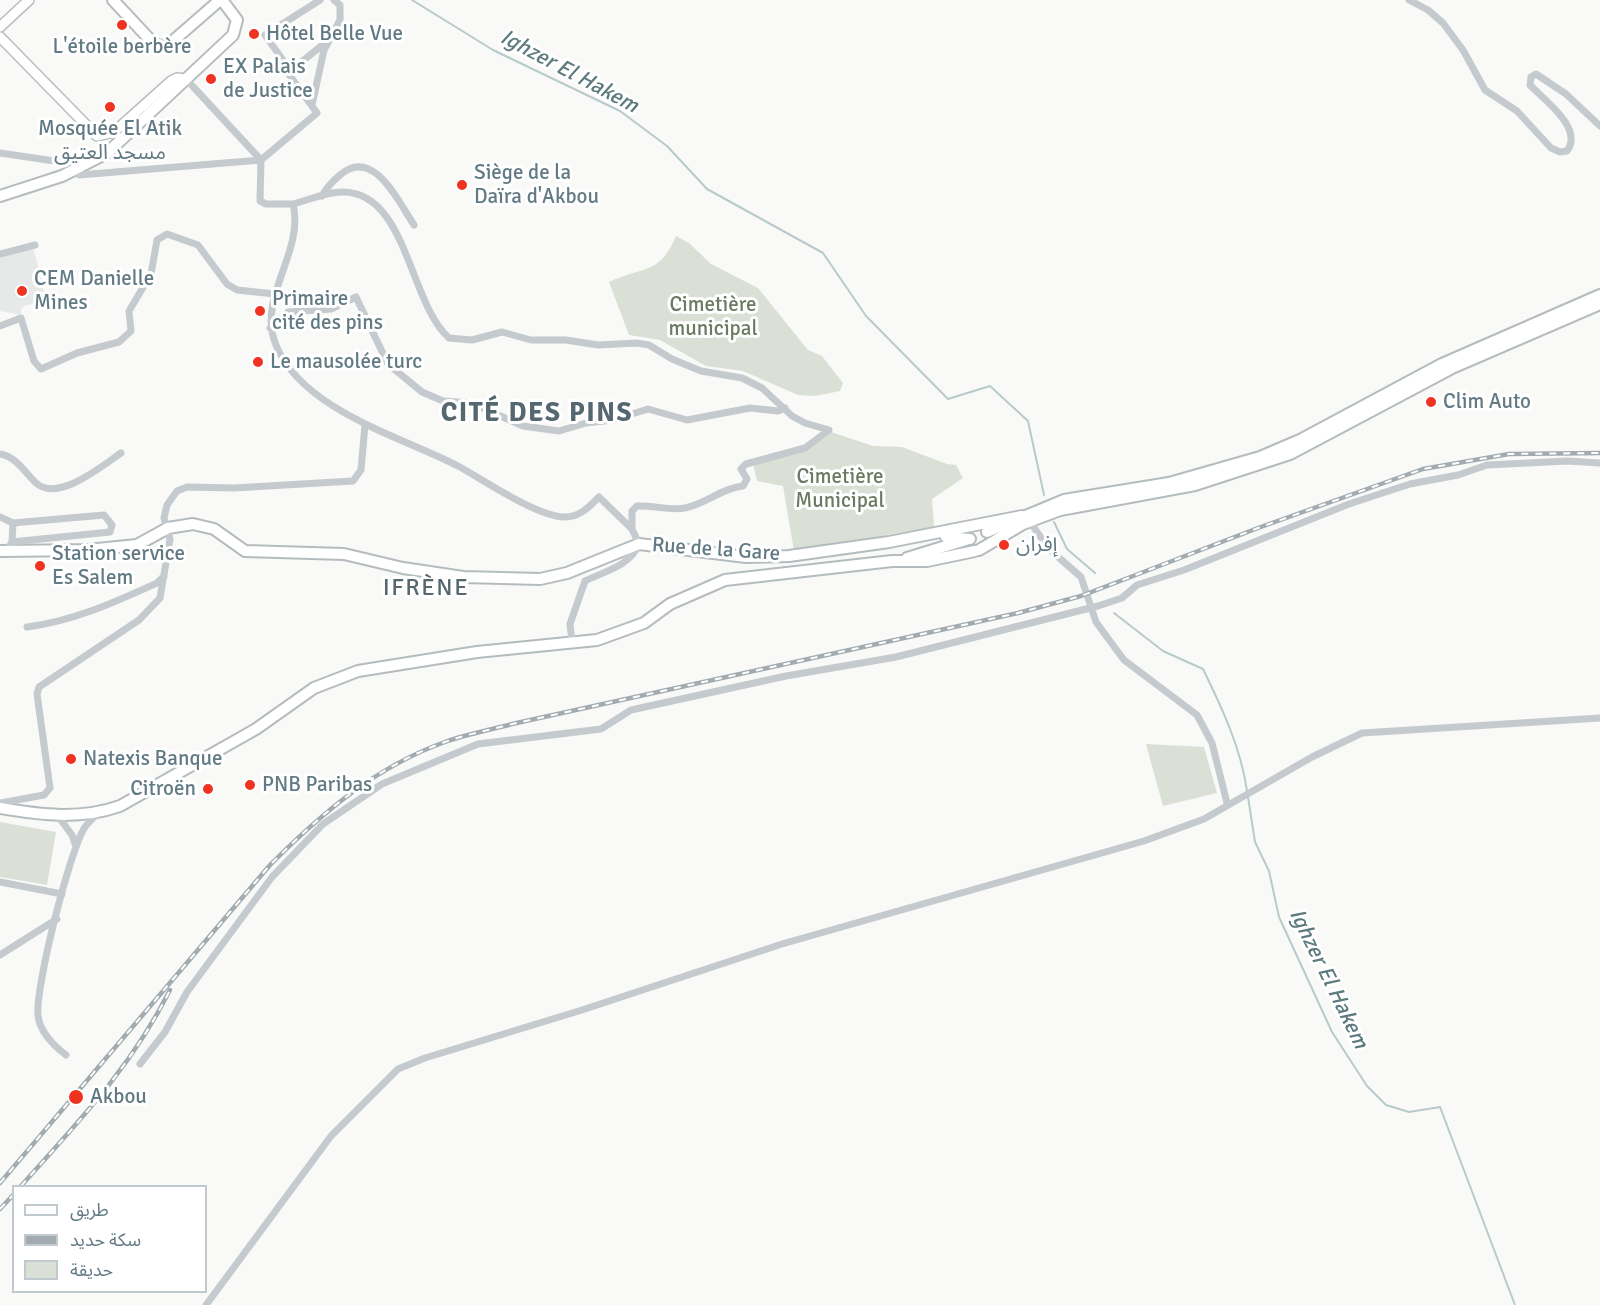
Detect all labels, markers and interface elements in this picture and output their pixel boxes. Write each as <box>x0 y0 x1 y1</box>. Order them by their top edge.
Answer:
marker: L'étoile berbère <box>115 18 129 32</box>
place label: Hôtel Belle Vue <box>266 21 403 47</box>
water label: Ighzer El Hakem <box>496 25 642 119</box>
marker: Hôtel Belle Vue <box>247 27 261 41</box>
place label: L'étoile berbère <box>52 34 192 60</box>
place label: EX Palais de Justice <box>223 54 313 104</box>
marker: EX Palais de Justice <box>204 72 218 86</box>
marker: Mosquée El Atik مسجد العتيق <box>103 100 117 114</box>
place label: Mosquée El Atik مسجد العتيق <box>38 116 182 166</box>
place label: Siège de la Daïra d'Akbou <box>474 160 599 210</box>
marker: Siège de la Daïra d'Akbou <box>455 178 469 192</box>
place label: CEM Danielle Mines <box>34 266 154 316</box>
marker: CEM Danielle Mines <box>15 284 29 298</box>
place label: Primaire cité des pins <box>272 286 383 336</box>
park label: Cimetière municipal <box>668 292 758 342</box>
marker: Primaire cité des pins <box>253 304 267 318</box>
place label: Le mausolée turc <box>270 349 422 375</box>
marker: Le mausolée turc <box>251 355 265 369</box>
place label: Clim Auto <box>1443 389 1531 415</box>
marker: Clim Auto <box>1424 395 1438 409</box>
district label: CITÉ DES PINS <box>441 398 633 430</box>
park label: Cimetière Municipal <box>795 464 885 514</box>
place label: إفران <box>1016 532 1057 558</box>
street label: Rue de la Gare <box>651 533 781 567</box>
marker: إفران <box>997 538 1011 552</box>
place label: Station service Es Salem <box>52 541 185 591</box>
marker: Station service Es Salem <box>33 559 47 573</box>
district label: IFRÈNE <box>383 575 469 603</box>
place label: Natexis Banque <box>83 746 222 772</box>
marker: Natexis Banque <box>64 752 78 766</box>
place label: PNB Paribas <box>262 772 372 798</box>
place label: Citroën <box>130 776 196 802</box>
marker: PNB Paribas <box>243 778 257 792</box>
marker: Citroën <box>201 782 215 796</box>
water label: Ighzer El Hakem <box>1283 905 1373 1053</box>
place label: Akbou <box>90 1084 147 1110</box>
marker: Akbou <box>67 1088 85 1106</box>
legend <box>12 1185 207 1293</box>
text: طريق <box>70 1199 109 1221</box>
text: سكة حديد <box>70 1229 141 1251</box>
text: حديقة <box>70 1259 113 1281</box>

